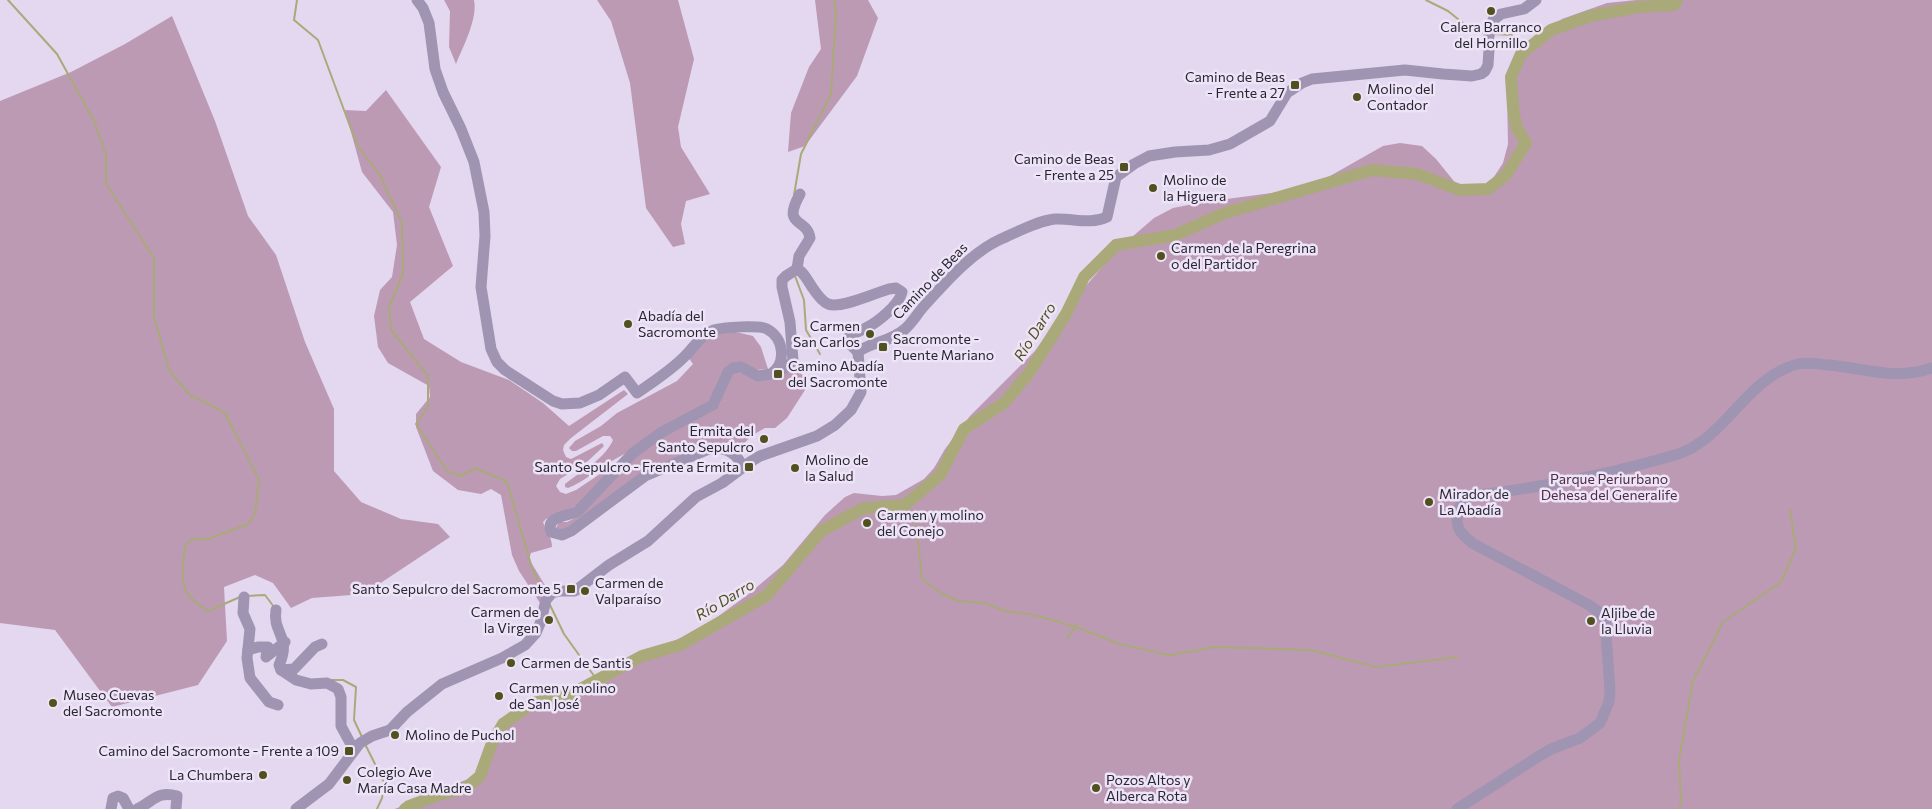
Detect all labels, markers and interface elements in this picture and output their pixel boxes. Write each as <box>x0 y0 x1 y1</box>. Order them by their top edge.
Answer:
marker: Calera Barranco del Hornillo <box>1485 5 1497 17</box>
place label: Calera Barranco del Hornillo <box>1440 18 1542 51</box>
place label: Camino de Beas - Frente a 27 <box>1185 68 1285 101</box>
marker: Camino de Beas - Frente a 27 <box>1289 79 1301 91</box>
place label: Molino del Contador <box>1367 80 1434 113</box>
marker: Molino del Contador <box>1351 91 1363 103</box>
place label: Camino de Beas - Frente a 25 <box>1014 150 1114 183</box>
marker: Camino de Beas - Frente a 25 <box>1118 161 1130 173</box>
place label: Molino de la Higuera <box>1163 171 1226 204</box>
marker: Molino de la Higuera <box>1147 182 1159 194</box>
street label: Camino de Beas <box>889 239 971 323</box>
place label: Carmen de la Peregrina o del Partidor <box>1171 239 1316 272</box>
marker: Carmen de la Peregrina o del Partidor <box>1155 250 1167 262</box>
water label: Río Darro <box>1009 299 1059 364</box>
place label: Abadía del Sacromonte <box>638 307 716 340</box>
place label: Carmen San Carlos <box>793 317 860 350</box>
marker: Abadía del Sacromonte <box>622 318 634 330</box>
marker: Carmen San Carlos <box>864 328 876 340</box>
place label: Sacromonte - Puente Mariano <box>893 330 994 363</box>
marker: Sacromonte - Puente Mariano <box>877 341 889 353</box>
place label: Camino Abadía del Sacromonte <box>788 357 888 390</box>
marker: Camino Abadía del Sacromonte <box>772 368 784 380</box>
place label: Ermita del Santo Sepulcro <box>658 422 754 455</box>
marker: Ermita del Santo Sepulcro <box>758 433 770 445</box>
place label: Molino de la Salud <box>805 451 868 484</box>
place label: Santo Sepulcro - Frente a Ermita <box>535 458 739 475</box>
marker: Santo Sepulcro - Frente a Ermita <box>743 461 755 473</box>
marker: Molino de la Salud <box>789 462 801 474</box>
park label: Parque Periurbano Dehesa del Generalife <box>1541 470 1677 503</box>
place label: Mirador de La Abadía <box>1439 485 1509 518</box>
marker: Mirador de La Abadía <box>1423 496 1435 508</box>
place label: Carmen y molino del Conejo <box>877 506 984 539</box>
marker: Carmen y molino del Conejo <box>861 517 873 529</box>
place label: Carmen de Valparaíso <box>595 574 663 607</box>
water label: Río Darro <box>692 575 757 624</box>
place label: Santo Sepulcro del Sacromonte 5 <box>352 580 561 597</box>
marker: Santo Sepulcro del Sacromonte 5 <box>565 583 577 595</box>
marker: Carmen de Valparaíso <box>579 585 591 597</box>
place label: Carmen de la Virgen <box>471 603 539 636</box>
place label: Aljibe de la Lluvia <box>1601 604 1655 637</box>
marker: Carmen de la Virgen <box>543 614 555 626</box>
marker: Aljibe de la Lluvia <box>1585 615 1597 627</box>
place label: Carmen de Santis <box>521 654 631 671</box>
marker: Carmen de Santis <box>505 657 517 669</box>
place label: Carmen y molino de San José <box>509 679 616 712</box>
place label: Museo Cuevas del Sacromonte <box>63 686 163 719</box>
marker: Carmen y molino de San José <box>493 690 505 702</box>
marker: Museo Cuevas del Sacromonte <box>47 697 59 709</box>
place label: Molino de Puchol <box>405 726 515 743</box>
marker: Molino de Puchol <box>389 729 401 741</box>
place label: Camino del Sacromonte - Frente a 109 <box>99 742 339 759</box>
marker: Camino del Sacromonte - Frente a 109 <box>343 745 355 757</box>
place label: Colegio Ave María Casa Madre <box>357 763 471 796</box>
place label: La Chumbera <box>169 766 253 783</box>
marker: La Chumbera <box>257 769 269 781</box>
place label: Pozos Altos y Alberca Rota <box>1106 771 1190 804</box>
marker: Colegio Ave María Casa Madre <box>341 774 353 786</box>
marker: Pozos Altos y Alberca Rota <box>1090 782 1102 794</box>

